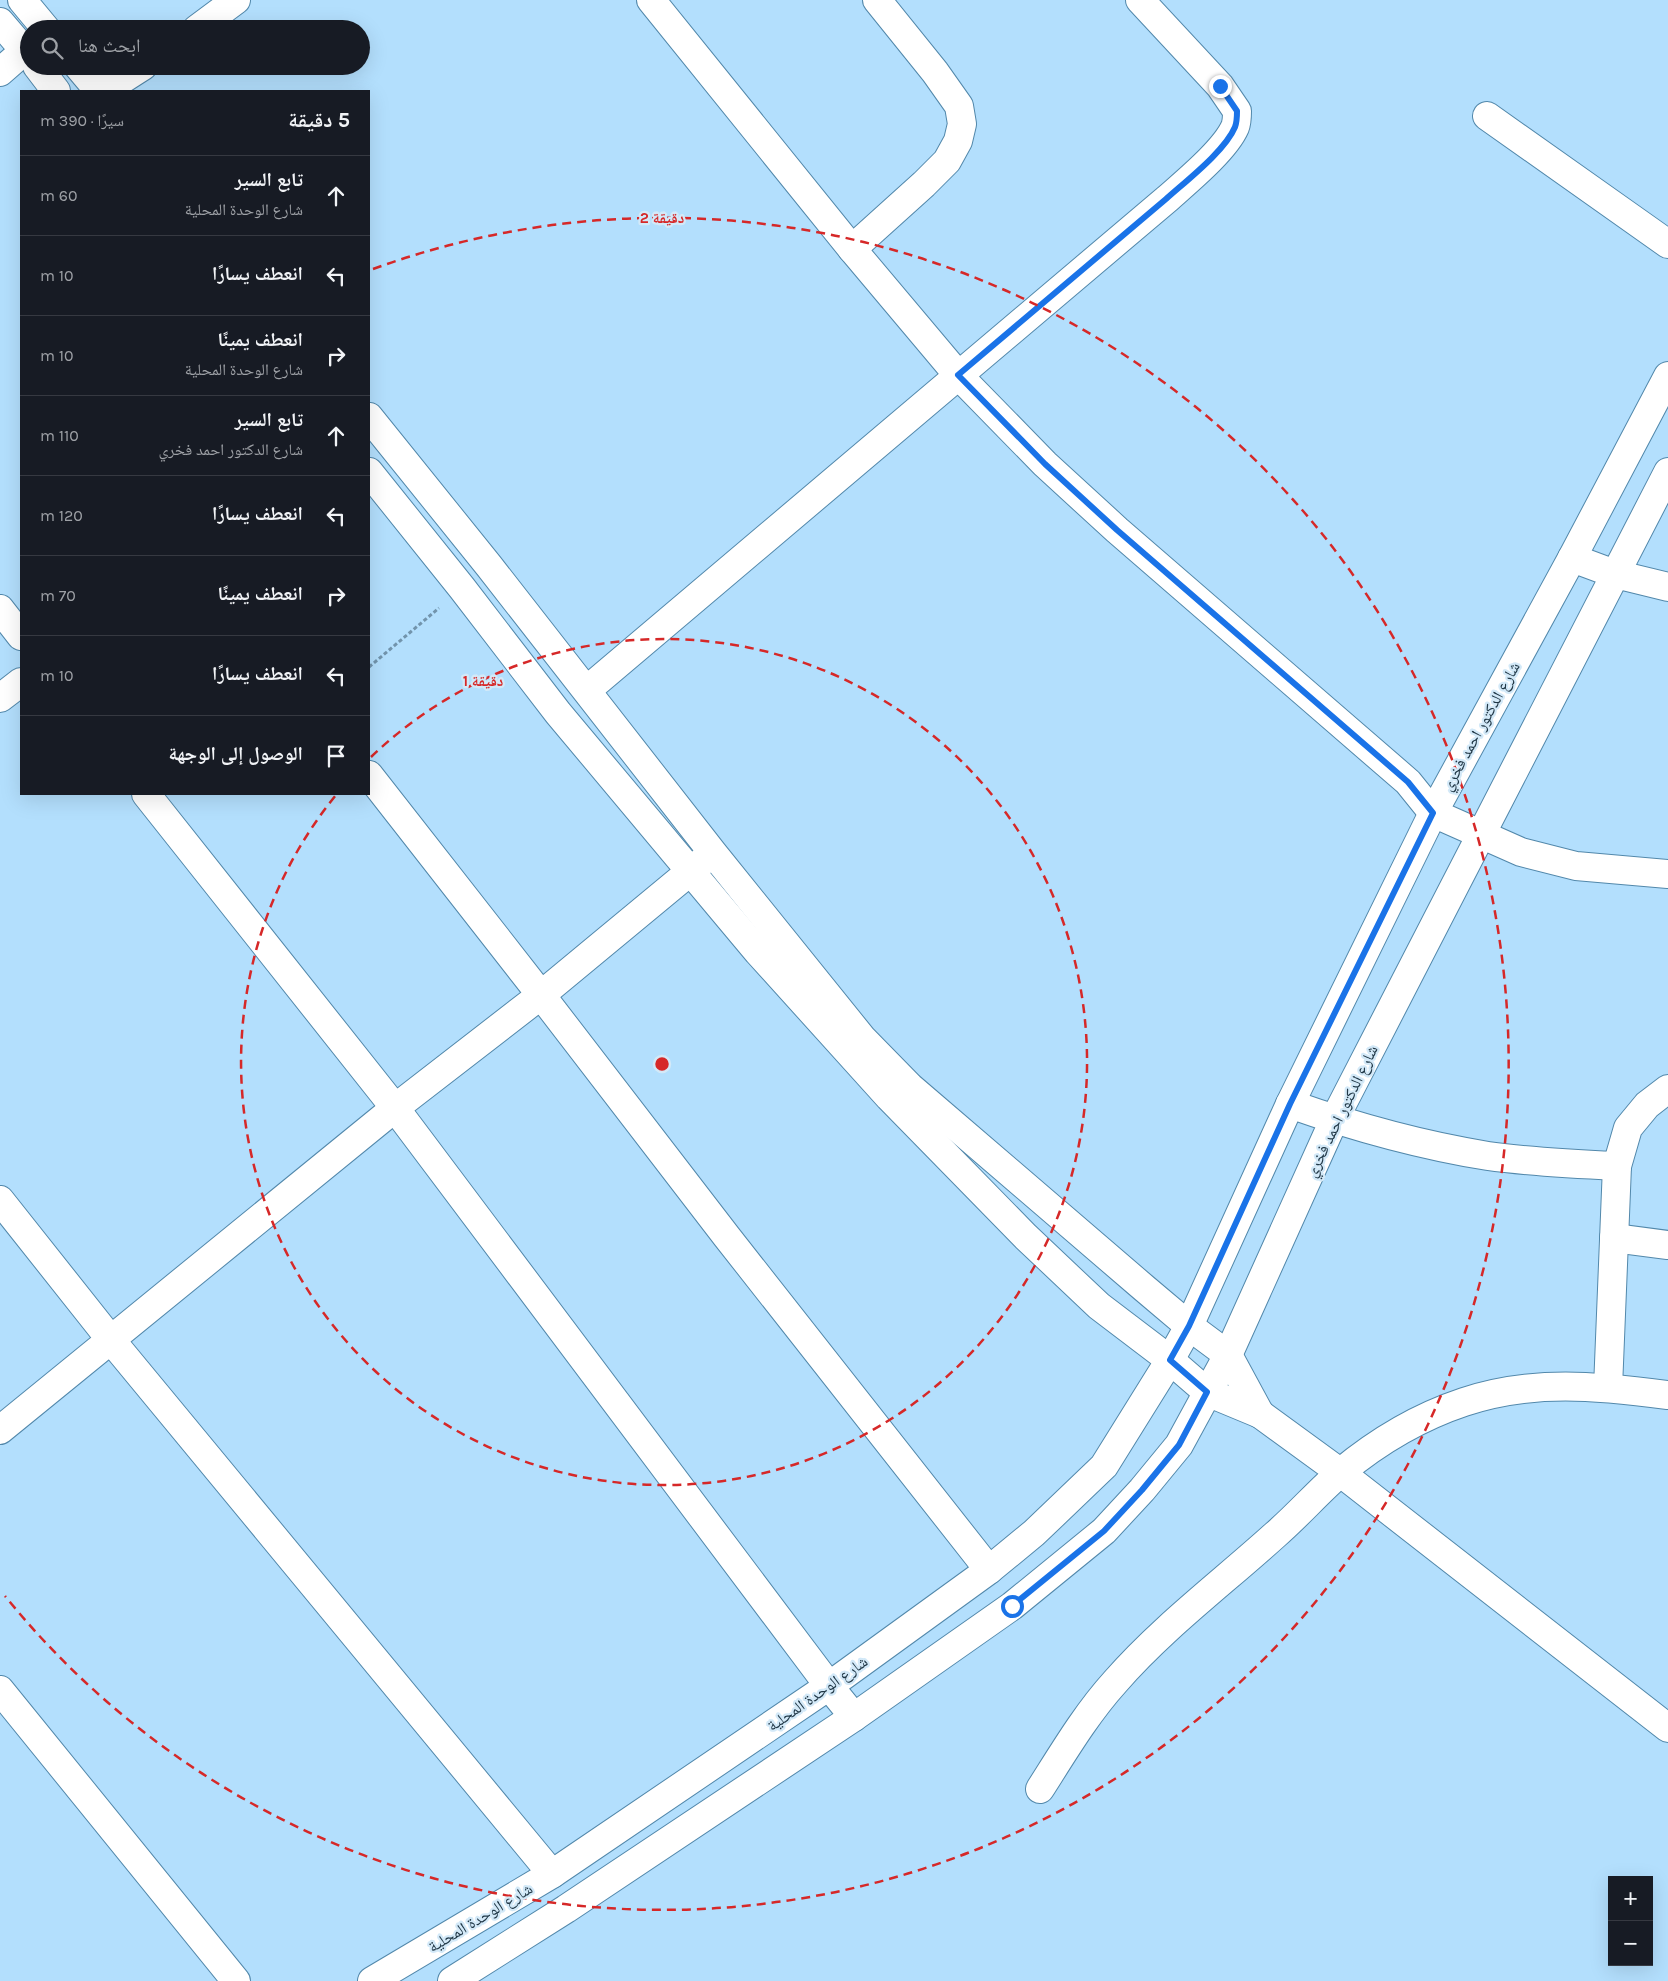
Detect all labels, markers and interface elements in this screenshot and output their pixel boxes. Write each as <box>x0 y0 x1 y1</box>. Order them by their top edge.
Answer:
search box <box>20 20 370 75</box>
icon: search <box>38 34 66 62</box>
text: ابحث هنا <box>78 35 140 57</box>
route end <box>1209 75 1232 98</box>
text: 5 دقيقة <box>288 108 350 132</box>
text: سيرًا · 390 m <box>40 111 124 130</box>
text: تابع السير <box>235 169 303 191</box>
icon: ahead <box>322 182 350 210</box>
text: 60 m <box>40 186 77 205</box>
text: شارع الوحدة المحلية <box>185 200 303 219</box>
text: 2 دقيقة <box>640 209 684 227</box>
icon: left <box>322 262 350 290</box>
text: انعطف يسارًا <box>212 263 303 285</box>
text: 10 m <box>40 266 74 285</box>
text: انعطف يمينًا <box>218 329 303 351</box>
icon: right <box>322 342 350 370</box>
text: 10 m <box>40 346 74 365</box>
text: شارع الوحدة المحلية <box>185 360 303 379</box>
text: تابع السير <box>235 409 303 431</box>
icon: ahead <box>322 422 350 450</box>
text: 110 m <box>40 426 79 445</box>
text: شارع الدكتور احمد فخري <box>158 440 303 459</box>
icon: left <box>322 502 350 530</box>
text: انعطف يسارًا <box>212 503 303 525</box>
text: 120 m <box>40 506 83 525</box>
icon: right <box>322 582 350 610</box>
text: انعطف يمينًا <box>218 583 303 605</box>
text: 70 m <box>40 586 76 605</box>
street label: شارع الدكتور احمد فخري <box>1437 658 1526 796</box>
icon: left <box>322 662 350 690</box>
text: انعطف يسارًا <box>212 663 303 685</box>
text: 10 m <box>40 666 74 685</box>
text: 1 دقيقة <box>463 672 503 690</box>
icon: arrive <box>322 742 350 770</box>
text: الوصول إلى الوجهة <box>168 743 303 765</box>
street label: شارع الدكتور احمد فخري <box>1301 1042 1384 1182</box>
centre of rings <box>653 1055 671 1073</box>
route start <box>1001 1595 1024 1618</box>
street label: شارع الوحدة المحلية <box>763 1652 872 1736</box>
map controls <box>1608 1876 1653 1966</box>
button: + <box>1608 1876 1653 1921</box>
street label: شارع الوحدة المحلية <box>425 1879 536 1957</box>
button: − <box>1608 1921 1653 1966</box>

